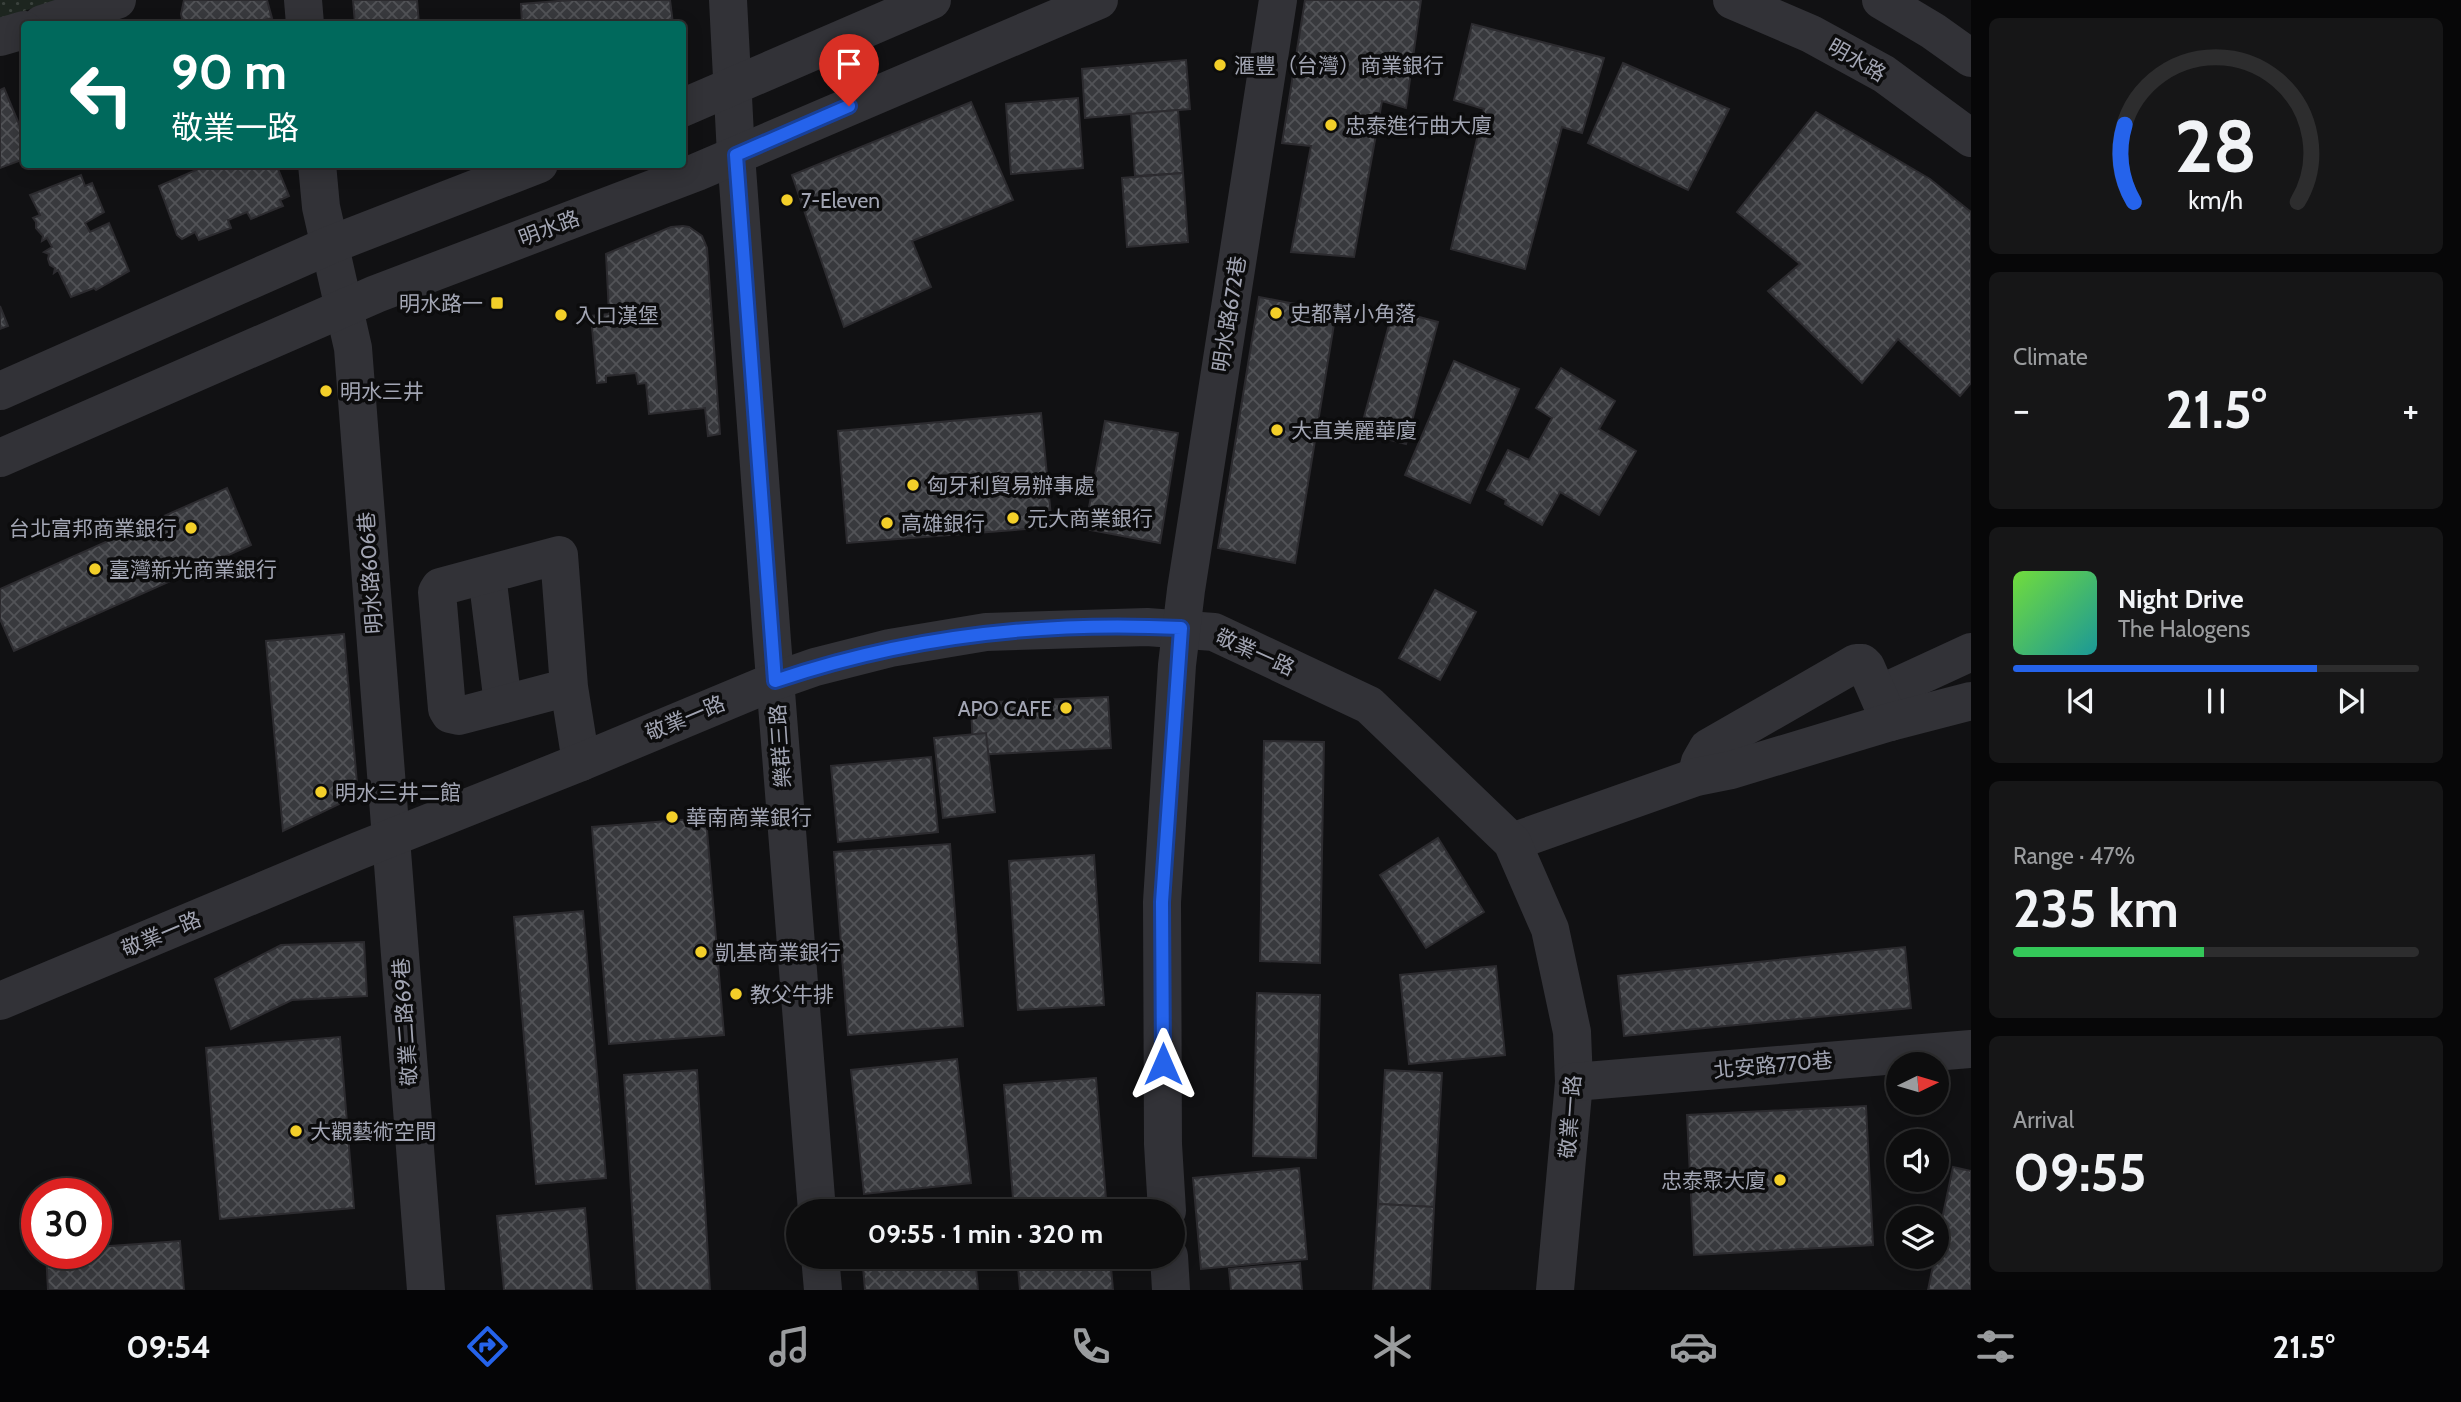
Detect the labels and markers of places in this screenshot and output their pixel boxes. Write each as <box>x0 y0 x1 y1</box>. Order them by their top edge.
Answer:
pin <box>819 34 879 106</box>
place label: 滙豐（台灣）商業銀行 <box>1234 53 1444 78</box>
marker: 滙豐（台灣）商業銀行 <box>1212 57 1228 73</box>
place label: 忠泰進行曲大廈 <box>1345 113 1492 138</box>
marker: 忠泰進行曲大廈 <box>1323 117 1339 133</box>
place label: 7-Eleven <box>801 188 880 213</box>
marker: 7-Eleven <box>779 192 795 208</box>
place label: 明水路一 <box>399 291 483 316</box>
marker: 明水路一 <box>489 295 505 311</box>
place label: 史都幫小角落 <box>1290 301 1416 326</box>
place label: 入口漢堡 <box>575 303 659 328</box>
marker: 史都幫小角落 <box>1268 305 1284 321</box>
marker: 入口漢堡 <box>553 307 569 323</box>
place label: 明水三井 <box>340 379 424 404</box>
marker: 明水三井 <box>318 383 334 399</box>
place label: 大直美麗華廈 <box>1291 418 1417 443</box>
marker: 大直美麗華廈 <box>1269 422 1285 438</box>
place label: 匈牙利貿易辦事處 <box>927 473 1095 498</box>
marker: 匈牙利貿易辦事處 <box>905 477 921 493</box>
place label: 元大商業銀行 <box>1027 506 1153 531</box>
marker: 元大商業銀行 <box>1005 510 1021 526</box>
place label: 高雄銀行 <box>901 511 985 536</box>
marker: 高雄銀行 <box>879 515 895 531</box>
place label: 台北富邦商業銀行 <box>9 516 177 541</box>
marker: 台北富邦商業銀行 <box>183 520 199 536</box>
place label: 臺灣新光商業銀行 <box>109 557 277 582</box>
marker: 臺灣新光商業銀行 <box>87 561 103 577</box>
place label: APO CAFE <box>958 696 1052 721</box>
marker: APO CAFE <box>1058 700 1074 716</box>
place label: 明水三井二館 <box>335 780 461 805</box>
marker: 明水三井二館 <box>313 784 329 800</box>
place label: 華南商業銀行 <box>686 805 812 830</box>
marker: 華南商業銀行 <box>664 809 680 825</box>
place label: 凱基商業銀行 <box>715 940 841 965</box>
marker: 凱基商業銀行 <box>693 944 709 960</box>
place label: 教父牛排 <box>750 982 834 1007</box>
marker: 教父牛排 <box>728 986 744 1002</box>
place label: 大觀藝術空間 <box>310 1119 436 1144</box>
marker: 大觀藝術空間 <box>288 1123 304 1139</box>
place label: 忠泰聚大廈 <box>1661 1168 1766 1193</box>
marker: 忠泰聚大廈 <box>1772 1172 1788 1188</box>

